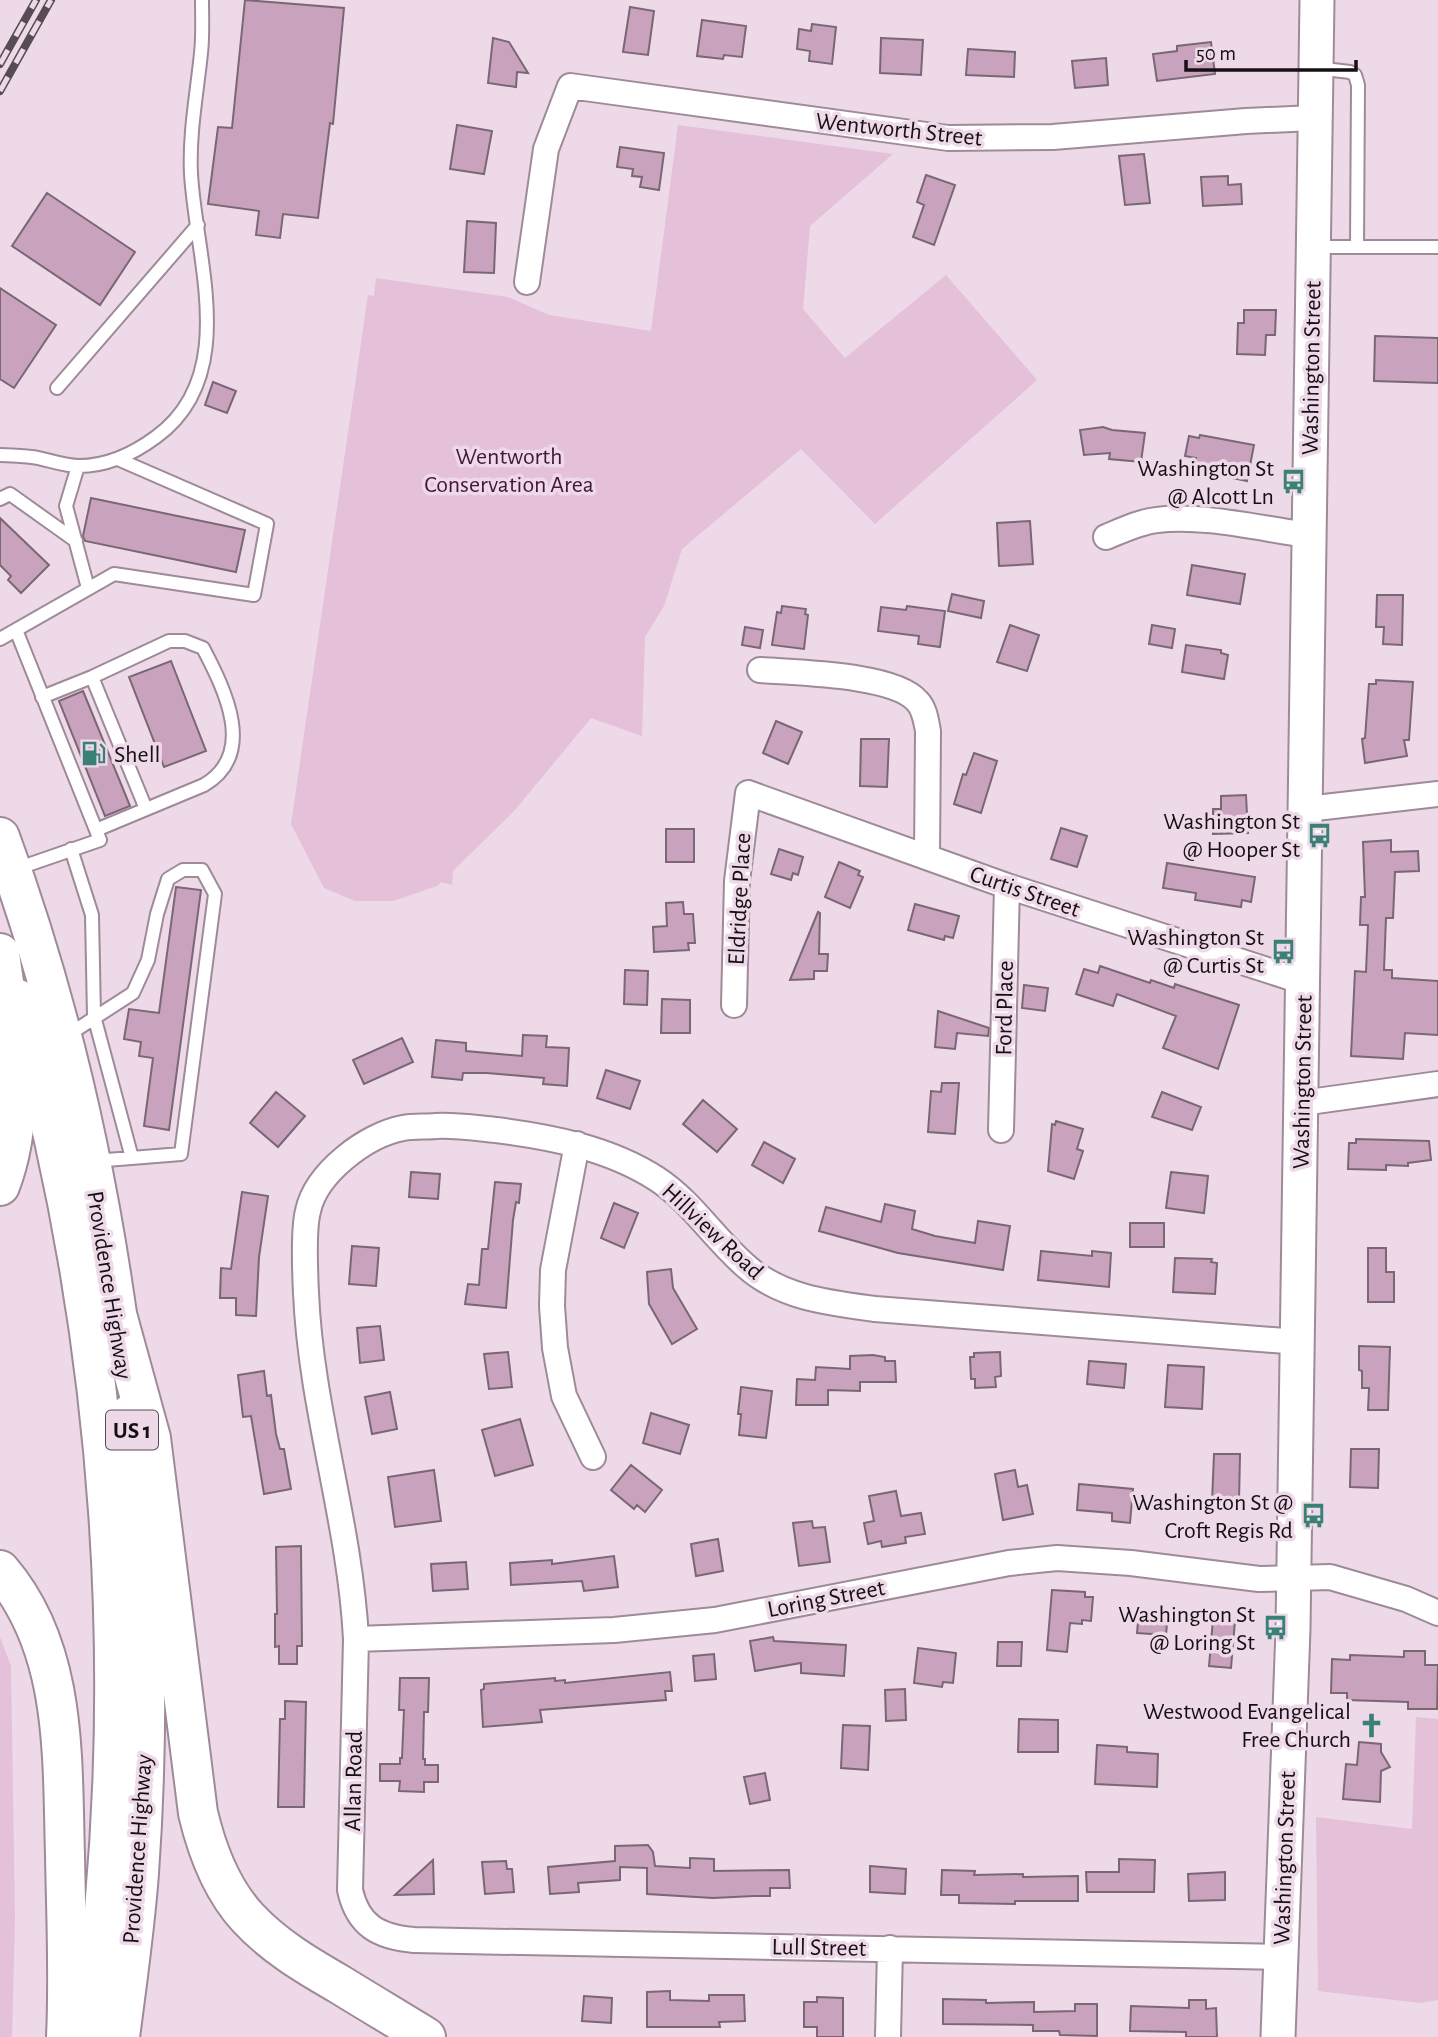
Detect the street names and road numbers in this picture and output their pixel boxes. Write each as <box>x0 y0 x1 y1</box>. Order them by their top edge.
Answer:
street label: Wentworth Street <box>814 109 984 151</box>
street label: Washington Street <box>1298 280 1326 455</box>
street label: Eldridge Place <box>725 832 755 966</box>
street label: Curtis Street <box>967 862 1083 922</box>
street label: Ford Place <box>992 960 1018 1056</box>
street label: Washington Street <box>1289 994 1317 1169</box>
street label: Hillview Road <box>657 1179 768 1284</box>
street label: Providence Highway <box>82 1189 136 1381</box>
road number: US 1 <box>106 1410 158 1450</box>
street label: Loring Street <box>765 1576 887 1622</box>
street label: Allan Road <box>341 1730 367 1832</box>
street label: Providence Highway <box>119 1753 157 1945</box>
street label: Washington Street <box>1270 1770 1300 1945</box>
street label: Lull Street <box>772 1935 867 1961</box>

